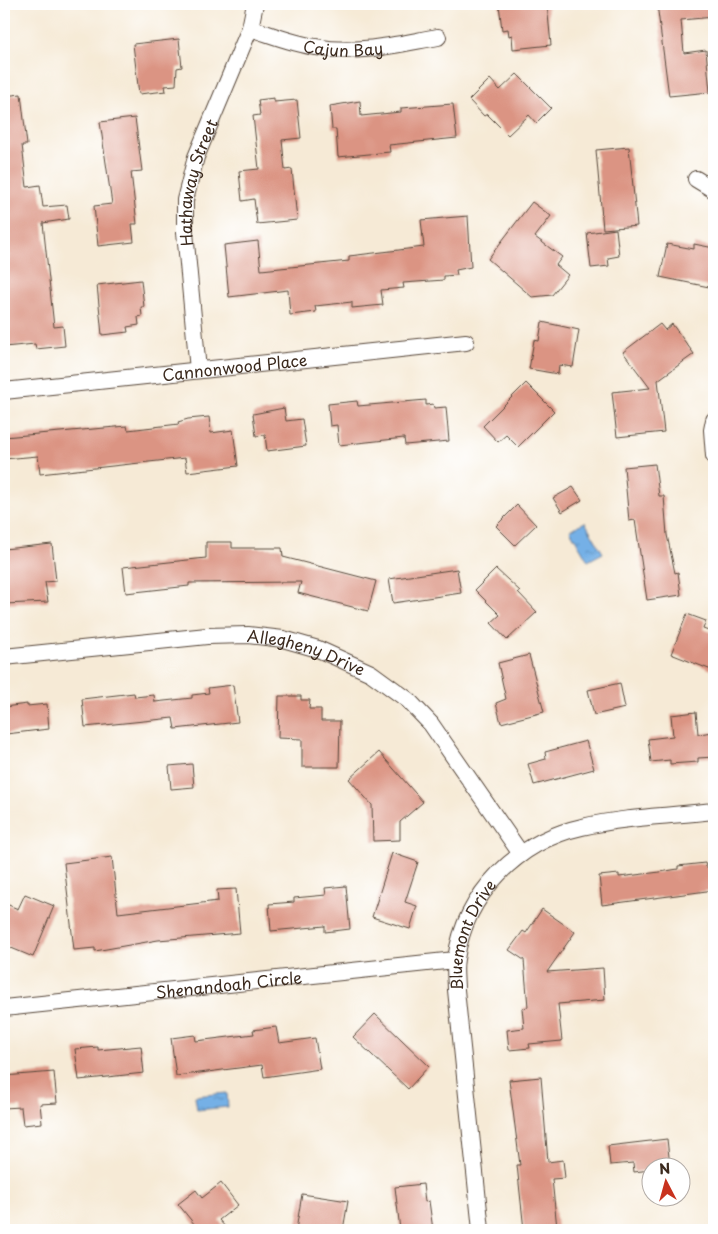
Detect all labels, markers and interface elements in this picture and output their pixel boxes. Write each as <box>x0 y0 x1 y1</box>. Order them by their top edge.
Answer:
street label: Cajun Bay <box>301 33 384 62</box>
street label: Hathaway Street <box>173 114 223 247</box>
street label: Cannonwood Place <box>161 347 308 386</box>
street label: Allegheny Drive <box>246 623 369 681</box>
street label: Bluemont Drive <box>443 873 501 991</box>
street label: Shenandoah Circle <box>154 964 303 1004</box>
north arrow <box>640 1156 690 1206</box>
text: N <box>658 1158 671 1180</box>

